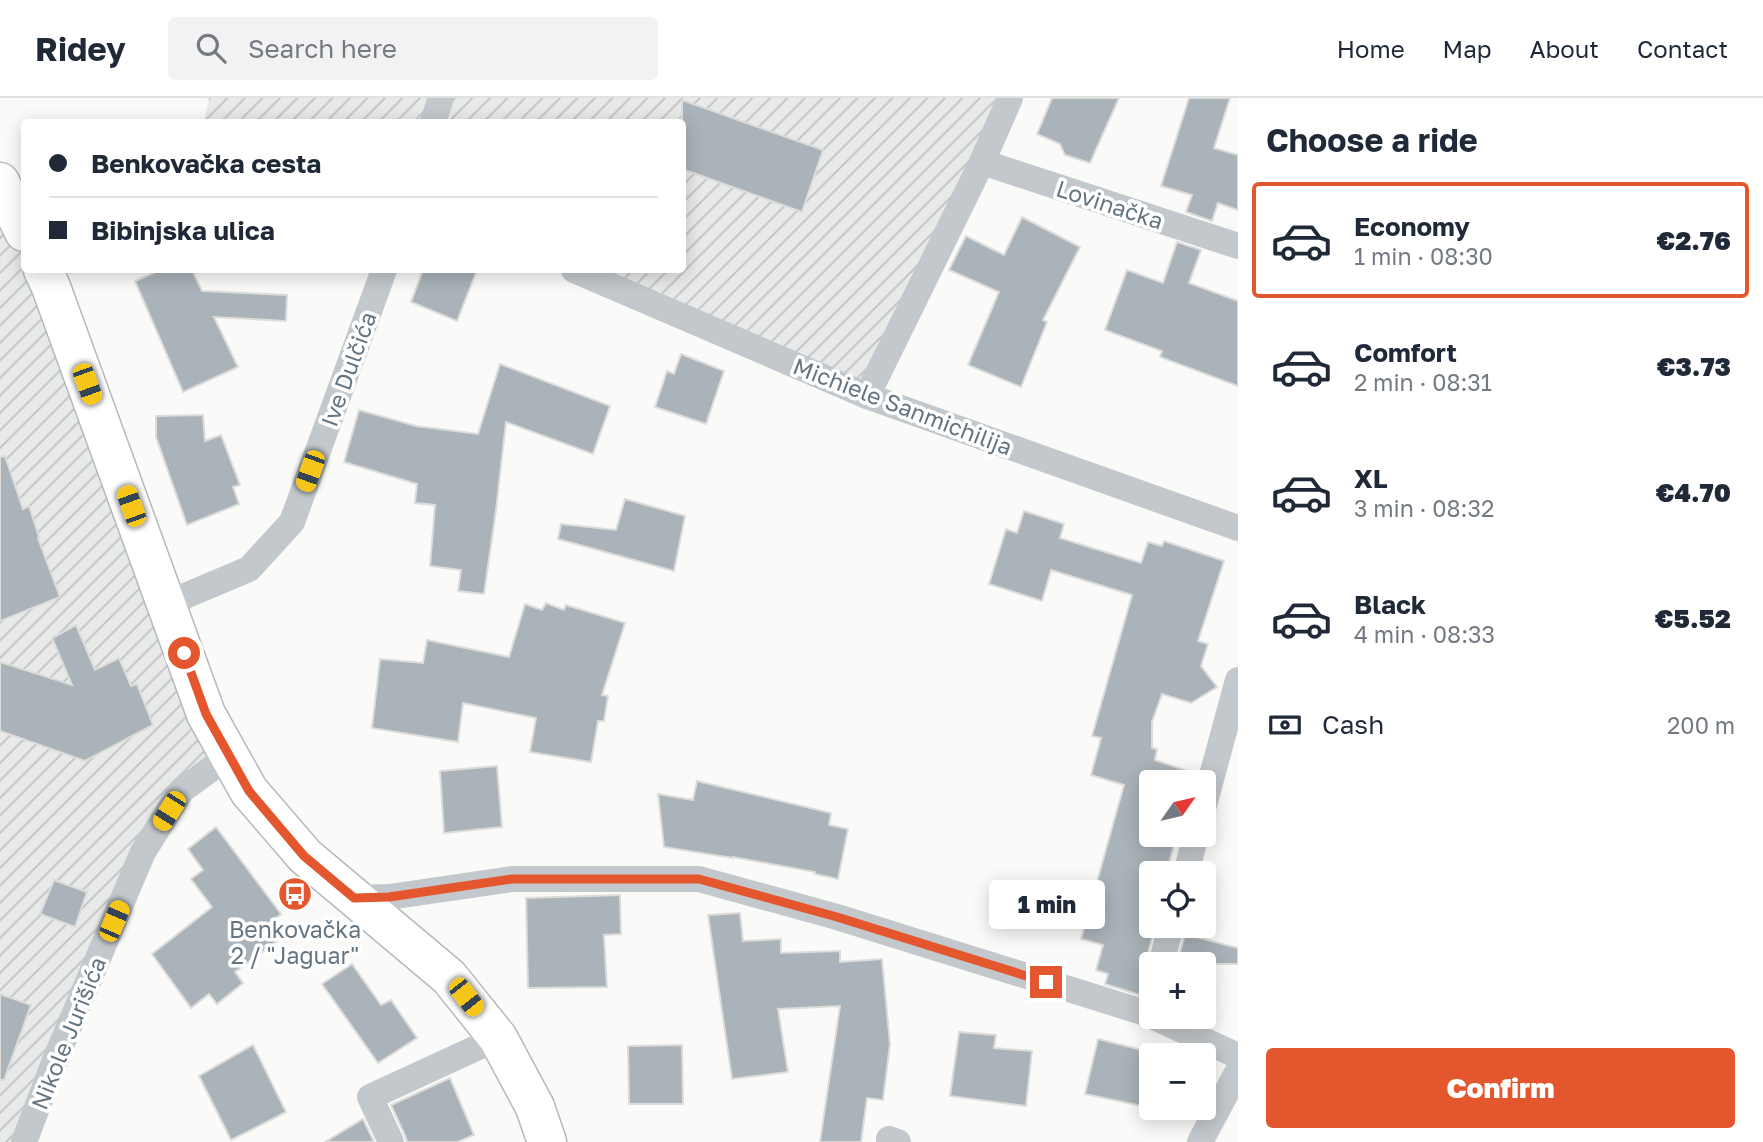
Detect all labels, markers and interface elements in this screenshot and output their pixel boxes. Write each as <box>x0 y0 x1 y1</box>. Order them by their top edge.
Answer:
search box <box>168 17 658 80</box>
text: Ridey <box>35 29 126 68</box>
icon: search <box>192 29 230 67</box>
text: Search here <box>248 33 397 64</box>
text: Home <box>1337 34 1405 63</box>
text: Map <box>1443 34 1492 63</box>
text: About <box>1530 34 1599 63</box>
text: Contact <box>1637 34 1728 63</box>
text: Choose a ride <box>1266 121 1478 159</box>
text: Benkovačka cesta <box>91 148 321 179</box>
street label: Lovinačka <box>1053 174 1167 234</box>
icon: car <box>1270 209 1333 272</box>
text: Economy <box>1354 211 1470 242</box>
text: Bibinjska ulica <box>91 215 275 246</box>
text: €2.76 <box>1656 225 1731 256</box>
text: 1 min · 08:30 <box>1354 242 1493 270</box>
street label: Ive Dulčića <box>314 308 382 430</box>
icon: car <box>1270 335 1333 398</box>
text: Comfort <box>1354 337 1457 368</box>
street label: Michiele Sanmichilija <box>790 351 1016 461</box>
text: €3.73 <box>1657 351 1731 382</box>
car <box>70 361 105 407</box>
text: 2 min · 08:31 <box>1354 368 1492 396</box>
car <box>293 448 328 494</box>
icon: car <box>1270 461 1333 524</box>
text: XL <box>1354 463 1388 494</box>
text: €4.70 <box>1656 477 1731 508</box>
car <box>114 483 149 529</box>
text: 3 min · 08:32 <box>1354 494 1494 522</box>
icon: car <box>1270 587 1333 650</box>
text: Black <box>1354 589 1426 620</box>
text: €5.52 <box>1655 603 1731 634</box>
text: 4 min · 08:33 <box>1354 620 1495 648</box>
route start <box>168 637 200 669</box>
icon: cash <box>1266 706 1304 744</box>
text: Cash <box>1322 709 1384 740</box>
text: 200 m <box>1667 711 1735 739</box>
north arrow <box>1139 770 1216 847</box>
map controls <box>1139 770 1216 1120</box>
car <box>149 788 190 834</box>
button: locate <box>1139 861 1216 938</box>
bus stop icon: Benkovačka 2 / "Jaguar" <box>276 875 314 913</box>
callout: 1 min <box>988 880 1104 930</box>
text: 1 min <box>1018 890 1076 918</box>
car <box>97 898 132 944</box>
place label: Benkovačka 2 / "Jaguar" <box>229 915 361 969</box>
button: + <box>1139 952 1216 1029</box>
street label: Nikole Jurišića <box>25 953 111 1113</box>
route end <box>1030 966 1062 998</box>
car <box>445 974 488 1020</box>
button: − <box>1139 1043 1216 1120</box>
button: Confirm <box>1266 1048 1735 1128</box>

